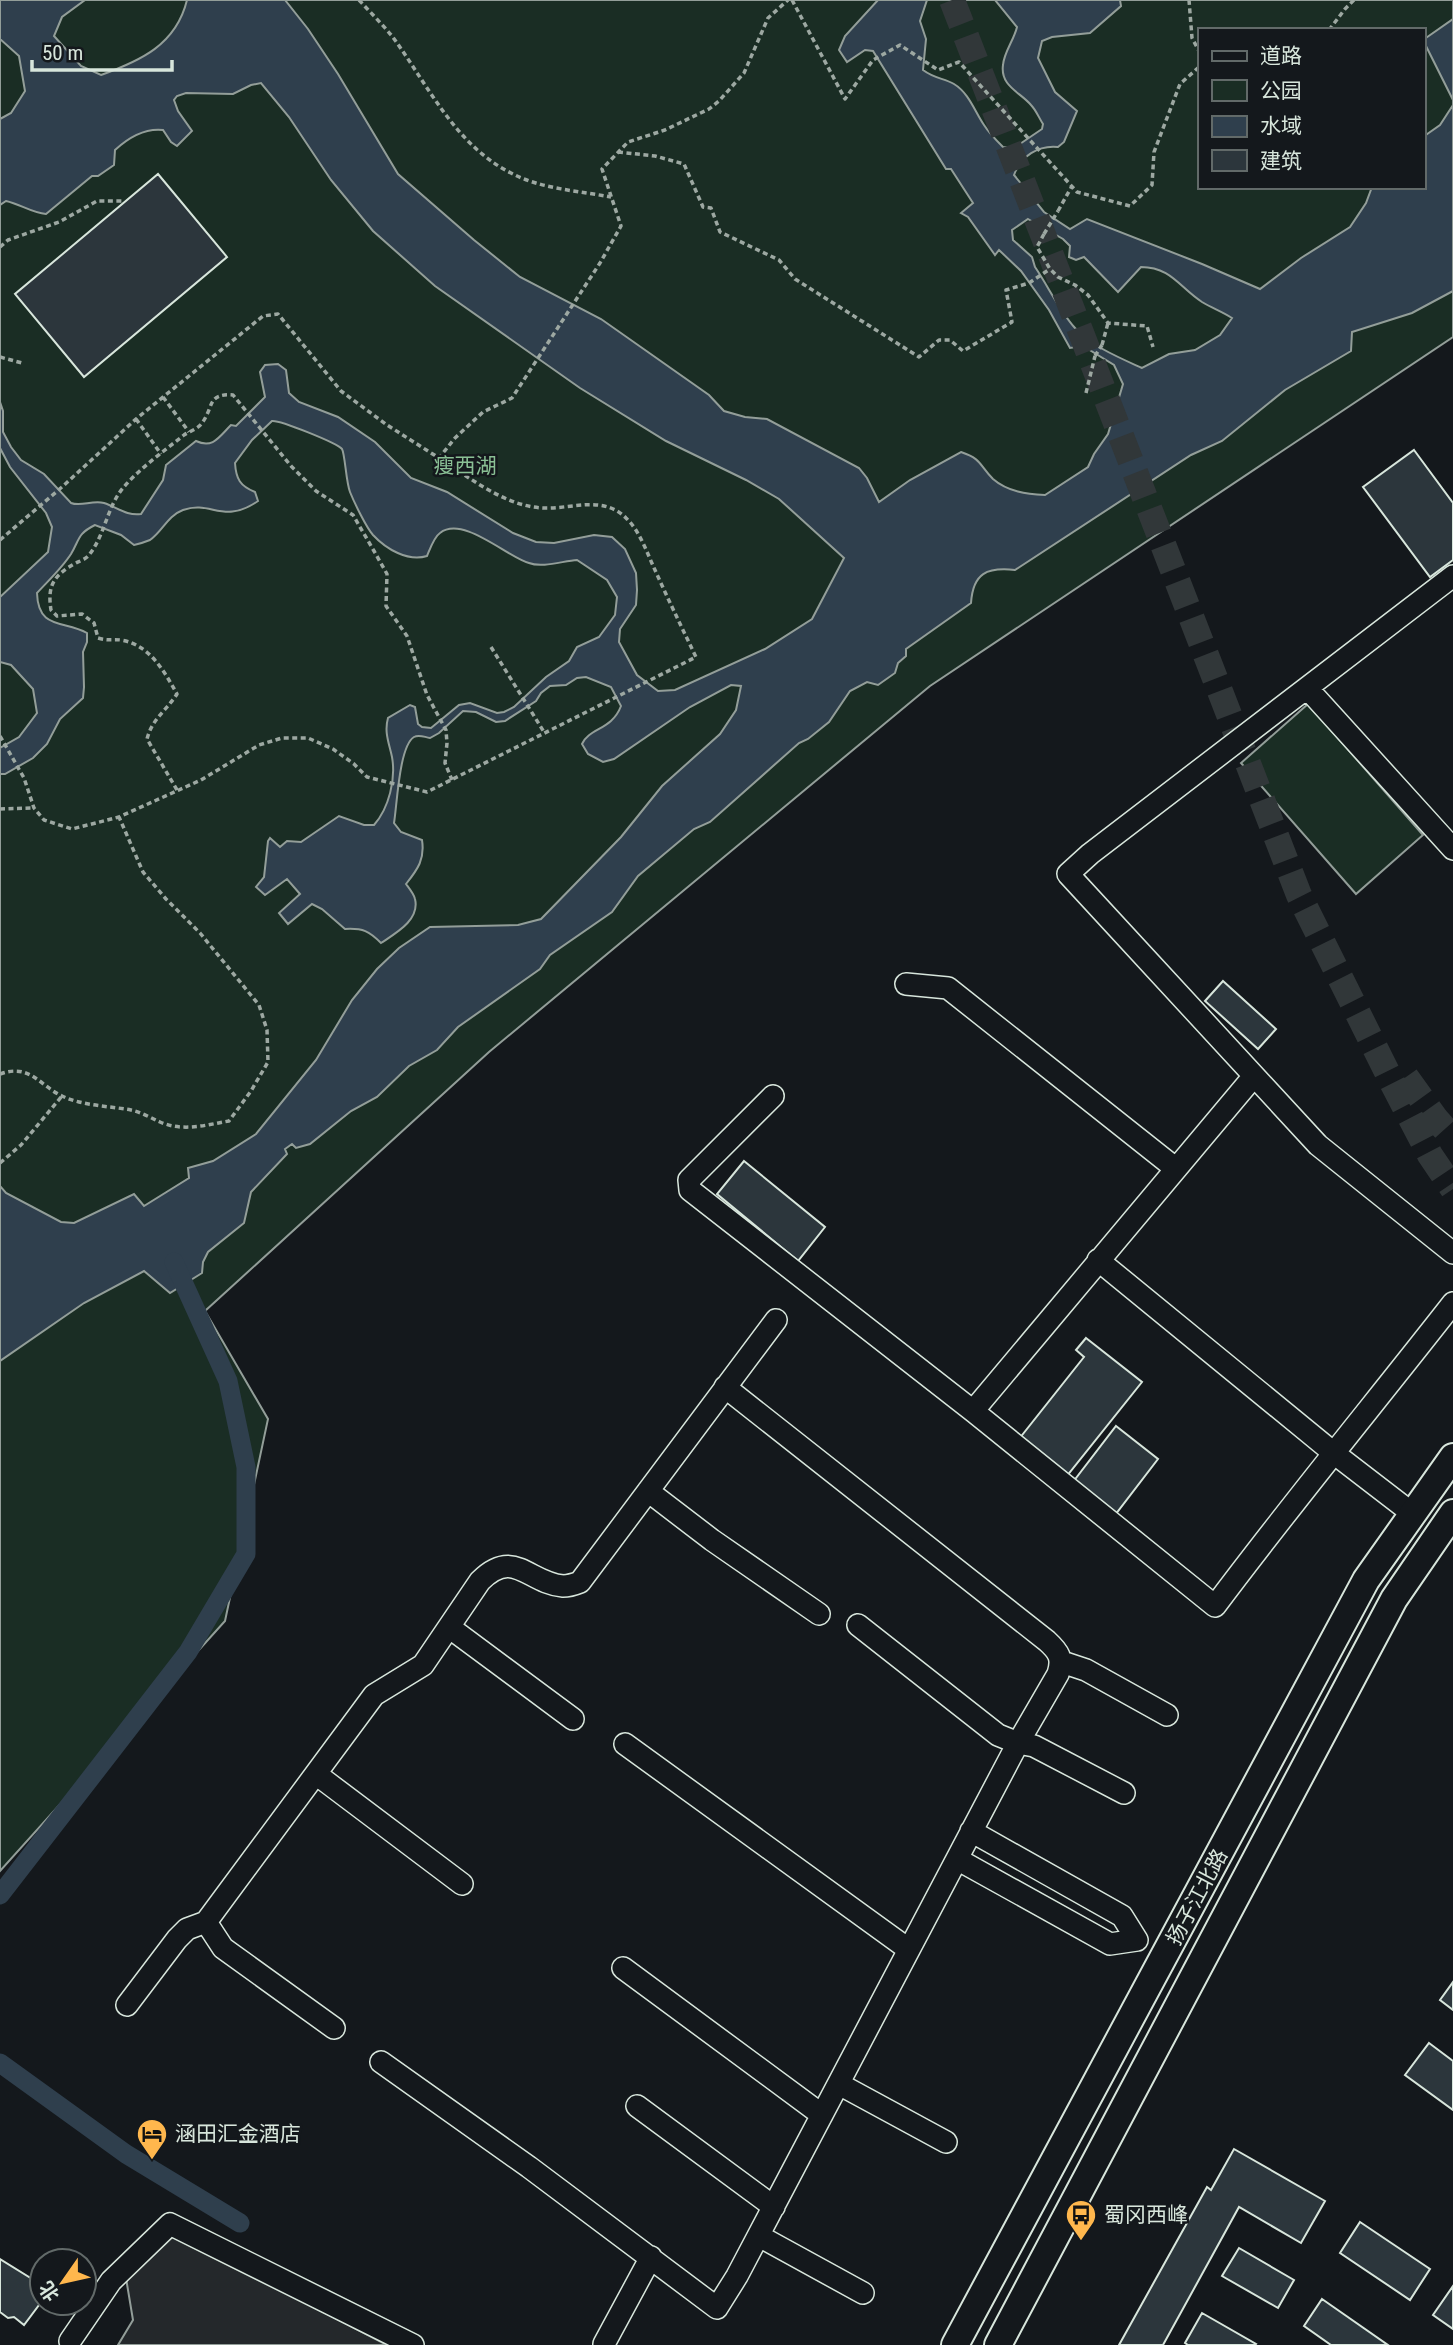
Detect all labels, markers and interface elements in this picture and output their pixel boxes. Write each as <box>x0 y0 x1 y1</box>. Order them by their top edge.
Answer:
scale bar <box>32 28 172 72</box>
legend <box>1198 28 1425 189</box>
text: 50 m <box>42 41 83 65</box>
text: 道路 <box>1260 44 1302 68</box>
text: 公园 <box>1260 79 1302 103</box>
text: 水域 <box>1260 114 1302 138</box>
text: 建筑 <box>1260 149 1302 173</box>
park label: 瘦西湖 <box>434 454 497 478</box>
street label: 扬子江北路 <box>1162 1845 1232 1949</box>
hotel icon: 涵田汇金酒店 <box>135 2117 169 2161</box>
place label: 涵田汇金酒店 <box>175 2122 301 2146</box>
bus stop icon: 蜀冈西峰 <box>1064 2198 1098 2242</box>
place label: 蜀冈西峰 <box>1104 2203 1188 2227</box>
north arrow <box>28 2247 98 2317</box>
text: 北 <box>34 2277 64 2306</box>

